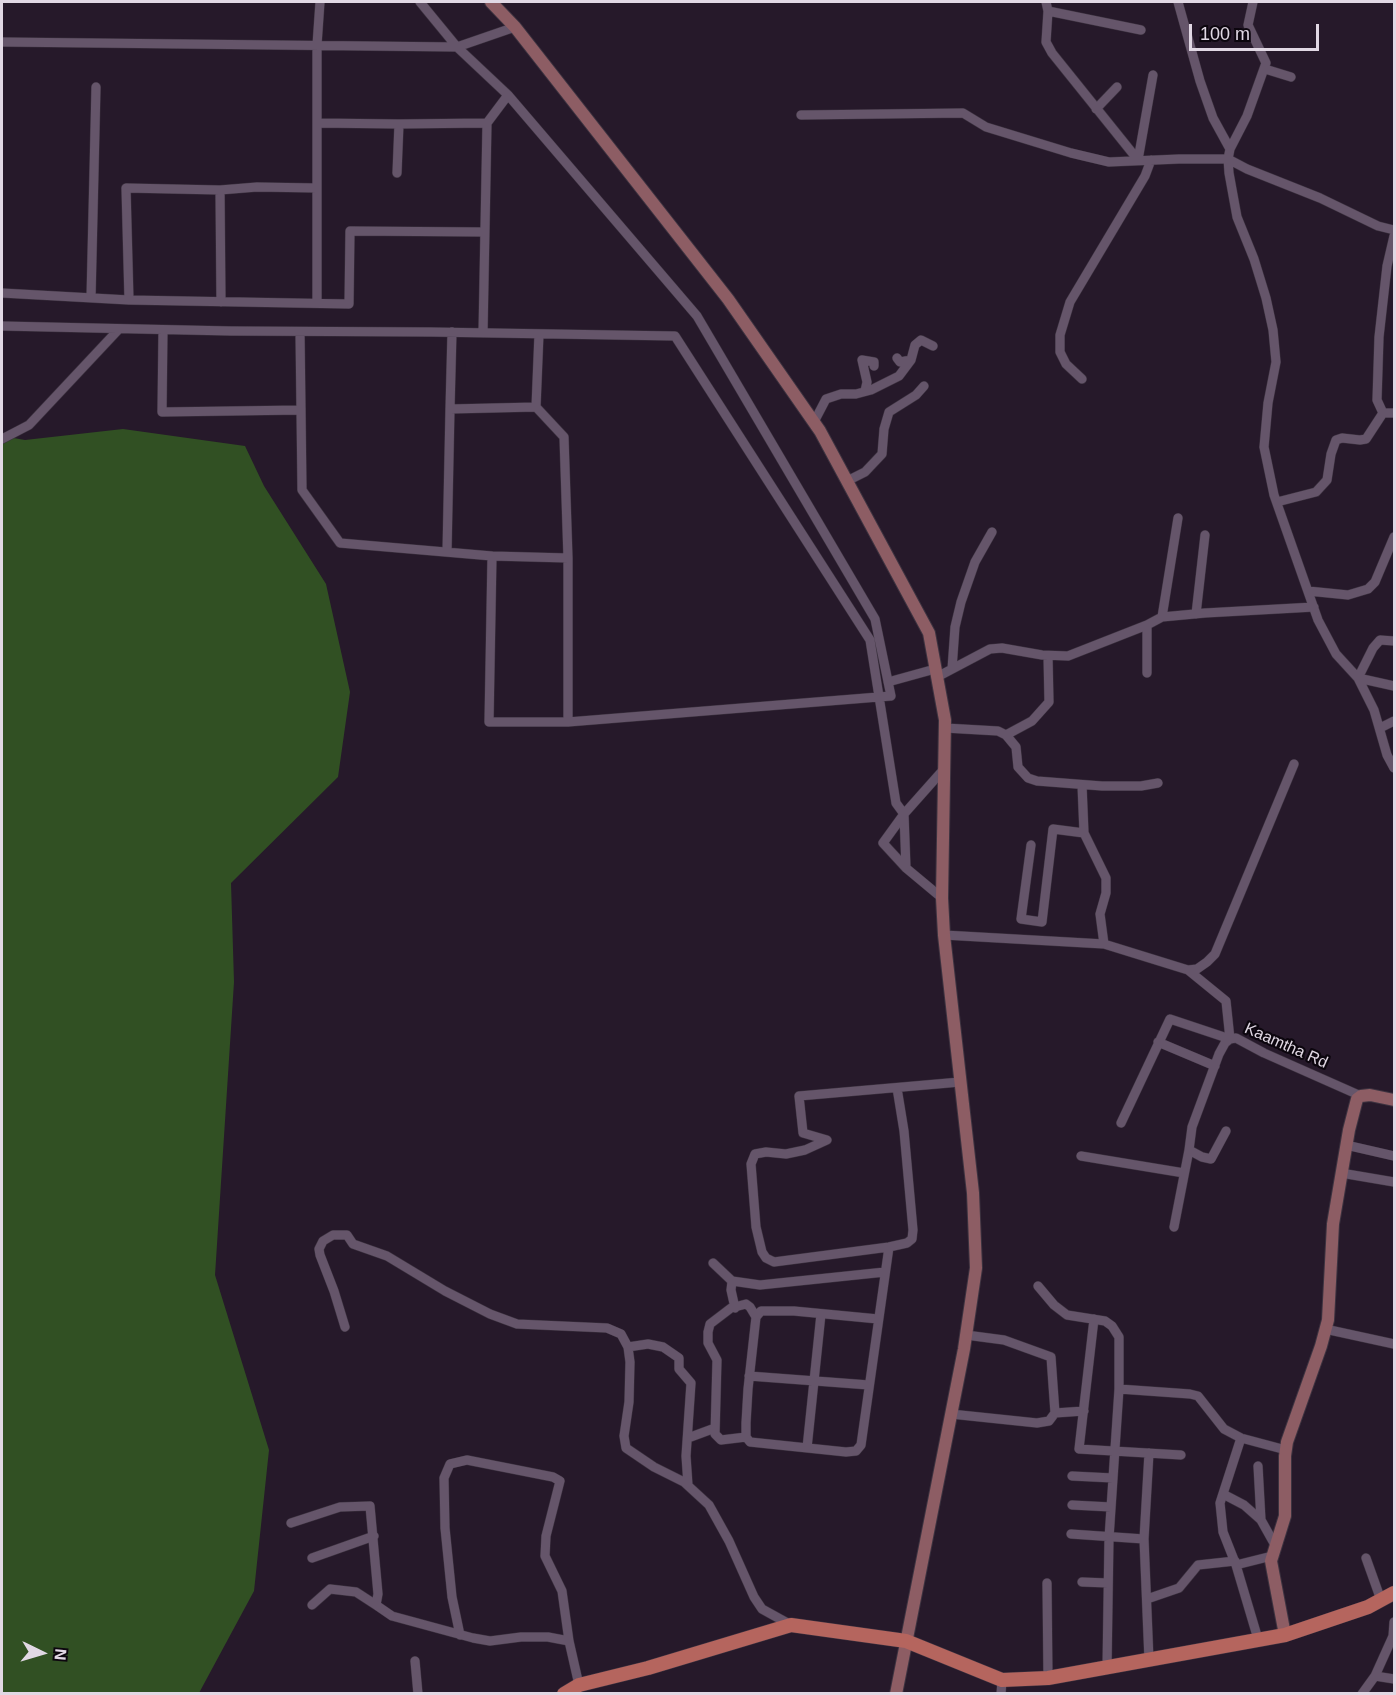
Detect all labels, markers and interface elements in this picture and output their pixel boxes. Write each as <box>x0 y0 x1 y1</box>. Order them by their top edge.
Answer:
scale bar <box>1192 12 1322 50</box>
text: 100 m <box>1200 24 1250 44</box>
street label: Kaamtha Rd <box>1241 1019 1331 1073</box>
north arrow <box>12 1623 72 1683</box>
text: N <box>51 1648 69 1661</box>

